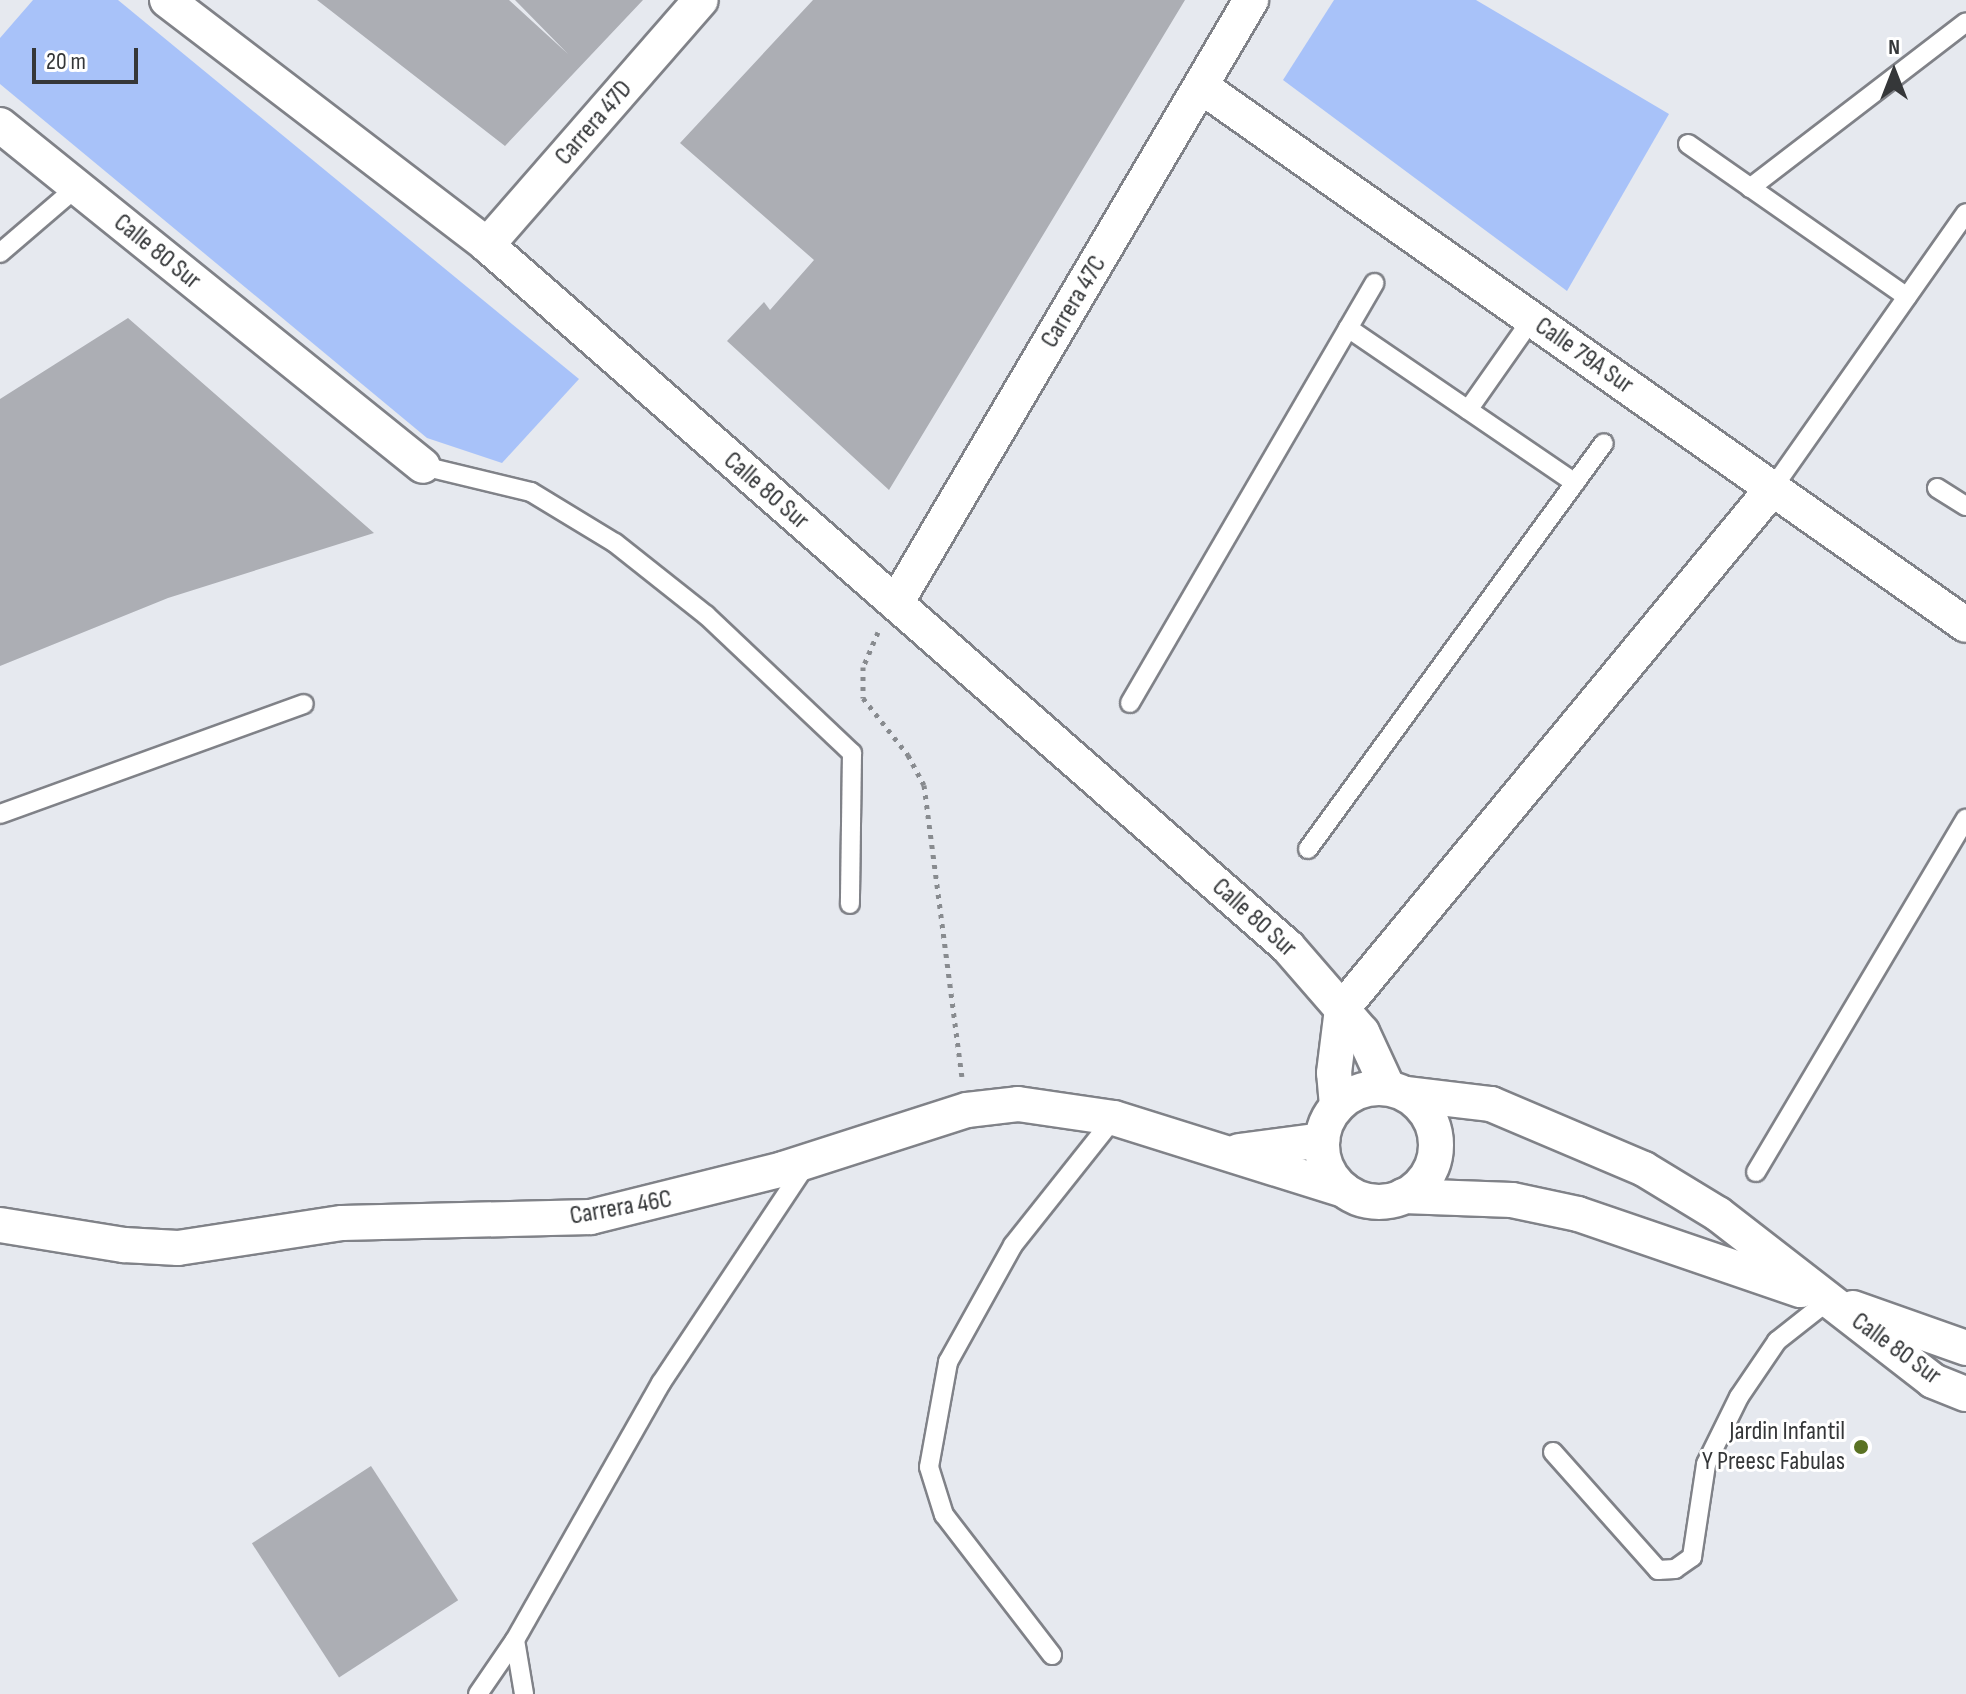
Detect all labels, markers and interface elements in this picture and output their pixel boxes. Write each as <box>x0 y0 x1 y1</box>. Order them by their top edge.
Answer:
scale bar <box>36 32 142 82</box>
north arrow <box>1854 32 1934 112</box>
text: N <box>1888 34 1900 61</box>
text: 20 m <box>46 47 86 76</box>
street label: Carrera 47D <box>549 74 639 172</box>
street label: Calle 80 Sur <box>107 207 207 297</box>
street label: Carrera 47C <box>1034 250 1114 354</box>
street label: Calle 79A Sur <box>1529 311 1639 401</box>
street label: Calle 80 Sur <box>717 445 815 537</box>
street label: Calle 80 Sur <box>1205 872 1303 964</box>
street label: Carrera 46C <box>567 1184 675 1232</box>
street label: Calle 80 Sur <box>1845 1306 1947 1392</box>
place label: Jardin Infantil Y Preesc Fabulas <box>1702 1416 1845 1478</box>
marker: Jardin Infantil Y Preesc Fabulas <box>1852 1438 1870 1456</box>

